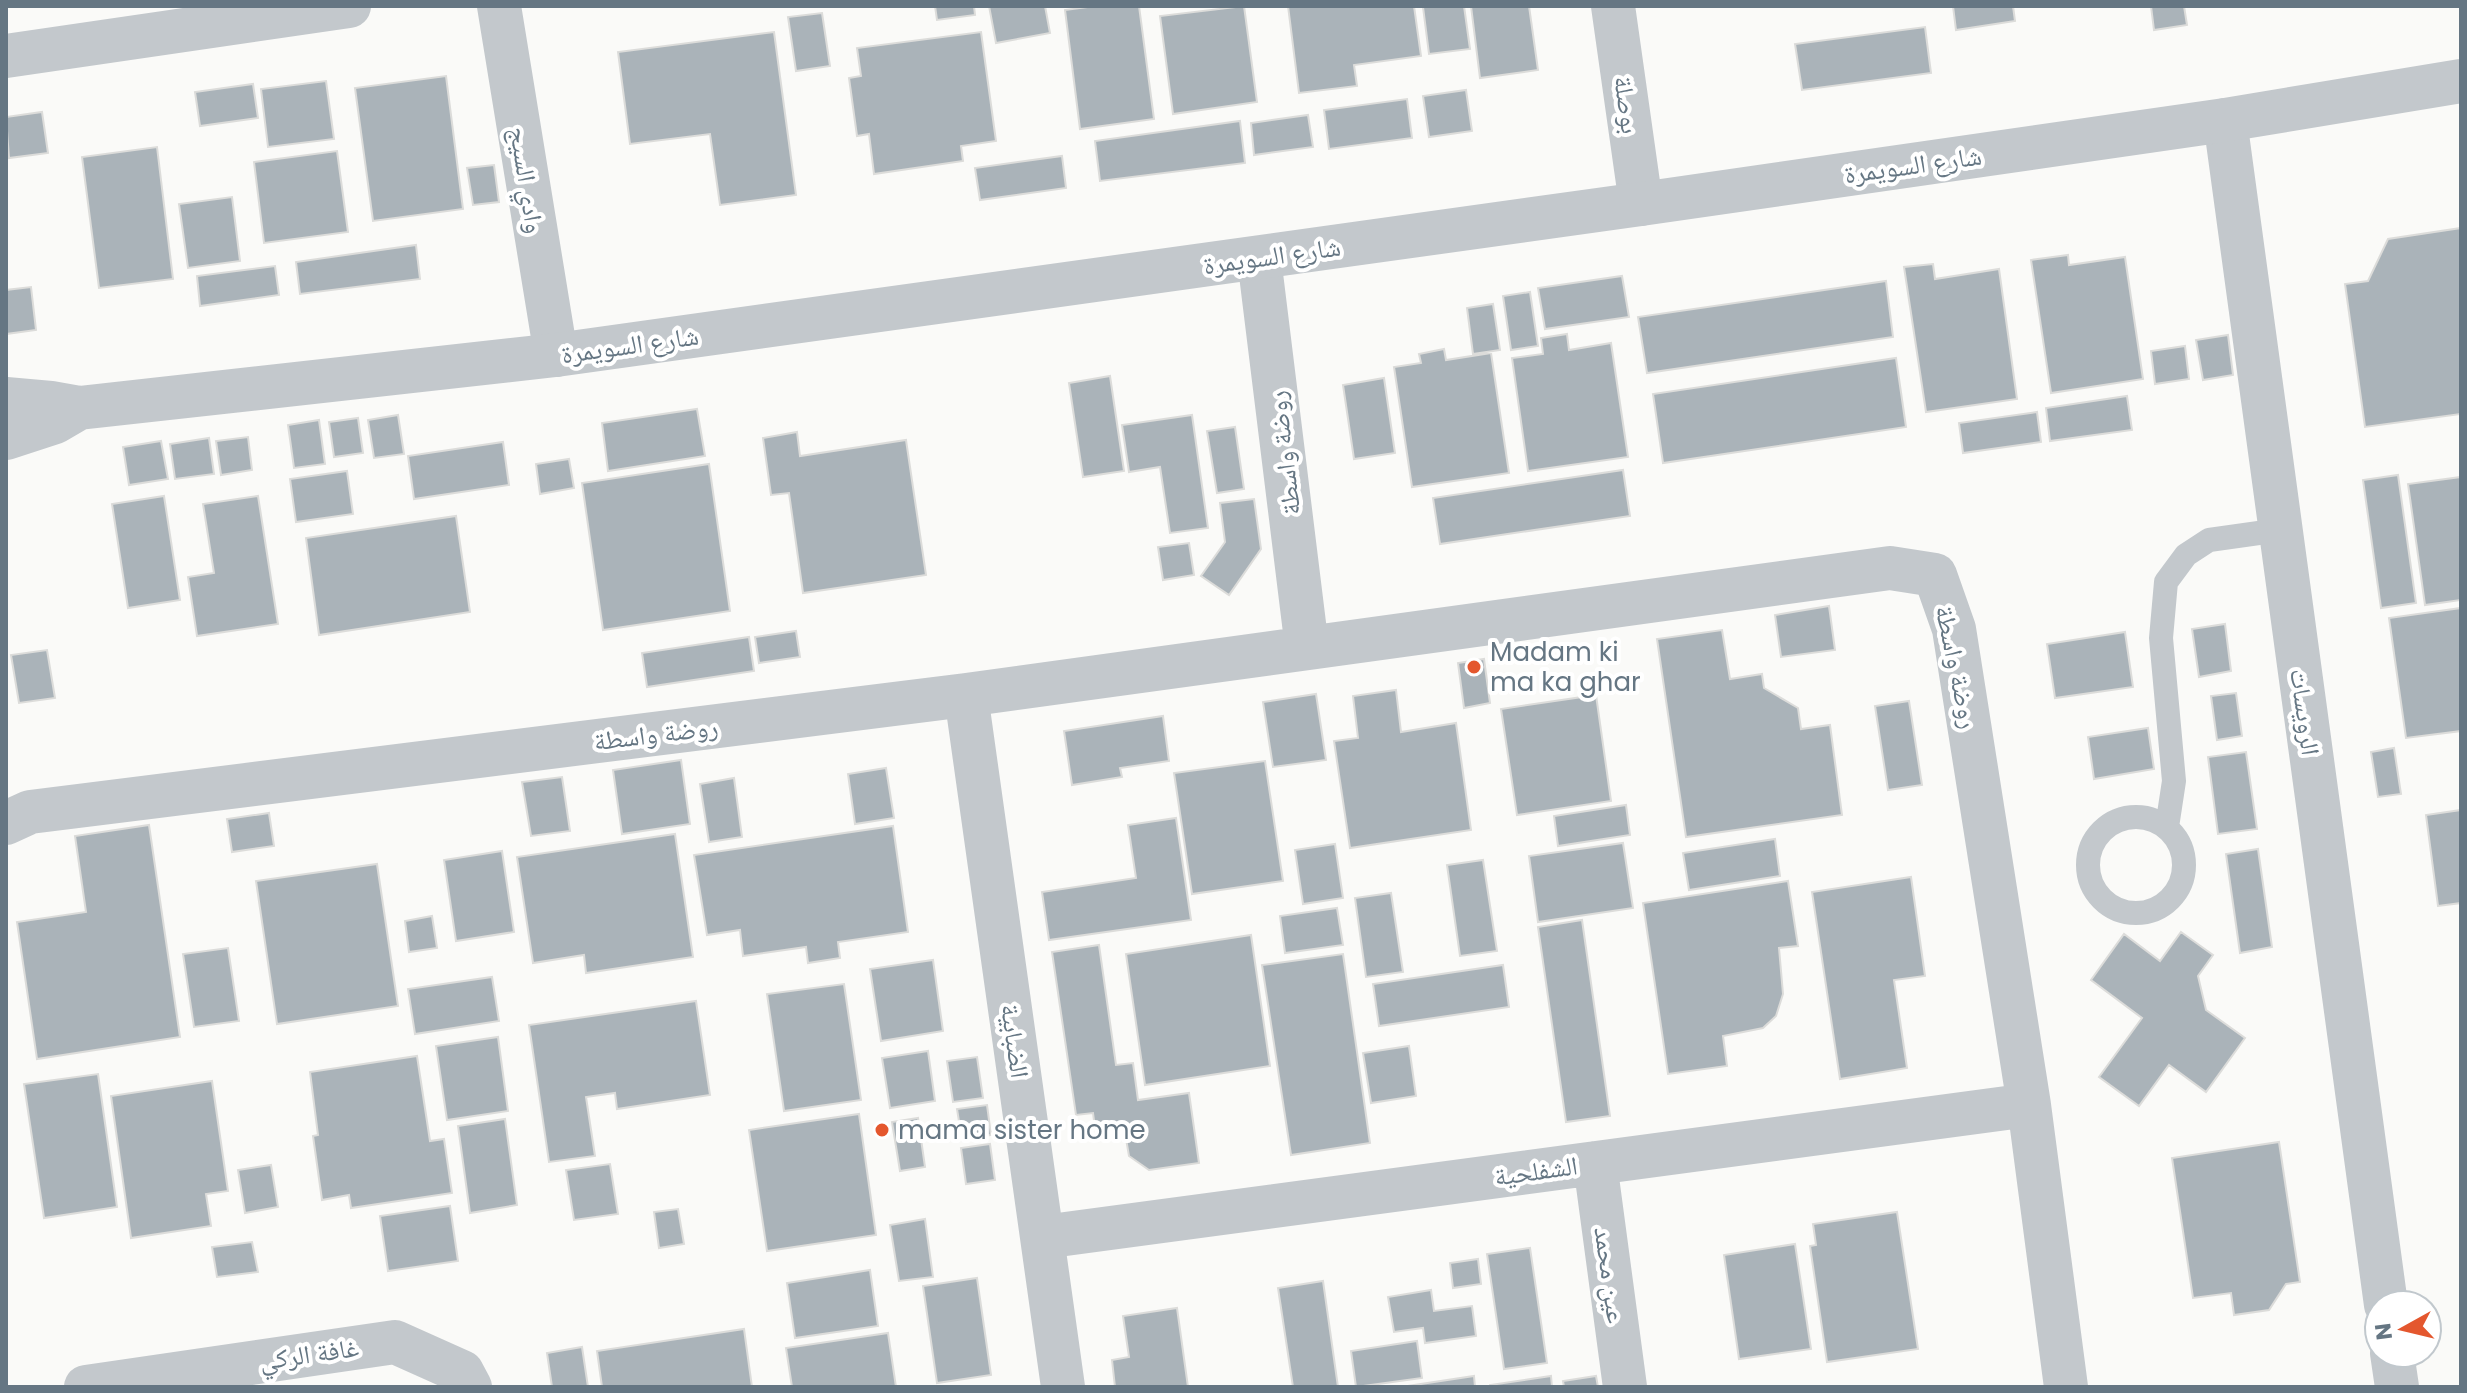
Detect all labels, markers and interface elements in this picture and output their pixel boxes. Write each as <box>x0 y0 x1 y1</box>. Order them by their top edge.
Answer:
street label: بوصلة <box>1605 74 1649 136</box>
street label: وادي السيج <box>498 124 553 236</box>
street label: شارع السويمرة <box>1842 138 1984 192</box>
street label: شارع السويمرة <box>1201 229 1343 283</box>
street label: شارع السويمرة <box>559 318 701 372</box>
street label: روضة واسطة <box>1259 389 1309 517</box>
street label: روضة واسطة <box>1926 602 1988 732</box>
place label: Madam ki ma ka ghar <box>1490 634 1641 700</box>
marker: Madam ki ma ka ghar <box>1465 658 1483 676</box>
street label: الرويسات <box>2281 666 2329 758</box>
street label: روضة واسطة <box>592 709 720 759</box>
street label: الضبابية <box>992 1002 1038 1080</box>
place label: mama sister home <box>898 1112 1146 1148</box>
marker: mama sister home <box>873 1121 891 1139</box>
street label: الشفلحية <box>1492 1147 1580 1195</box>
street label: عين محمد <box>1585 1225 1635 1325</box>
north arrow <box>2363 1289 2443 1369</box>
text: N <box>2367 1321 2400 1342</box>
street label: غافة الركي <box>257 1329 361 1381</box>

